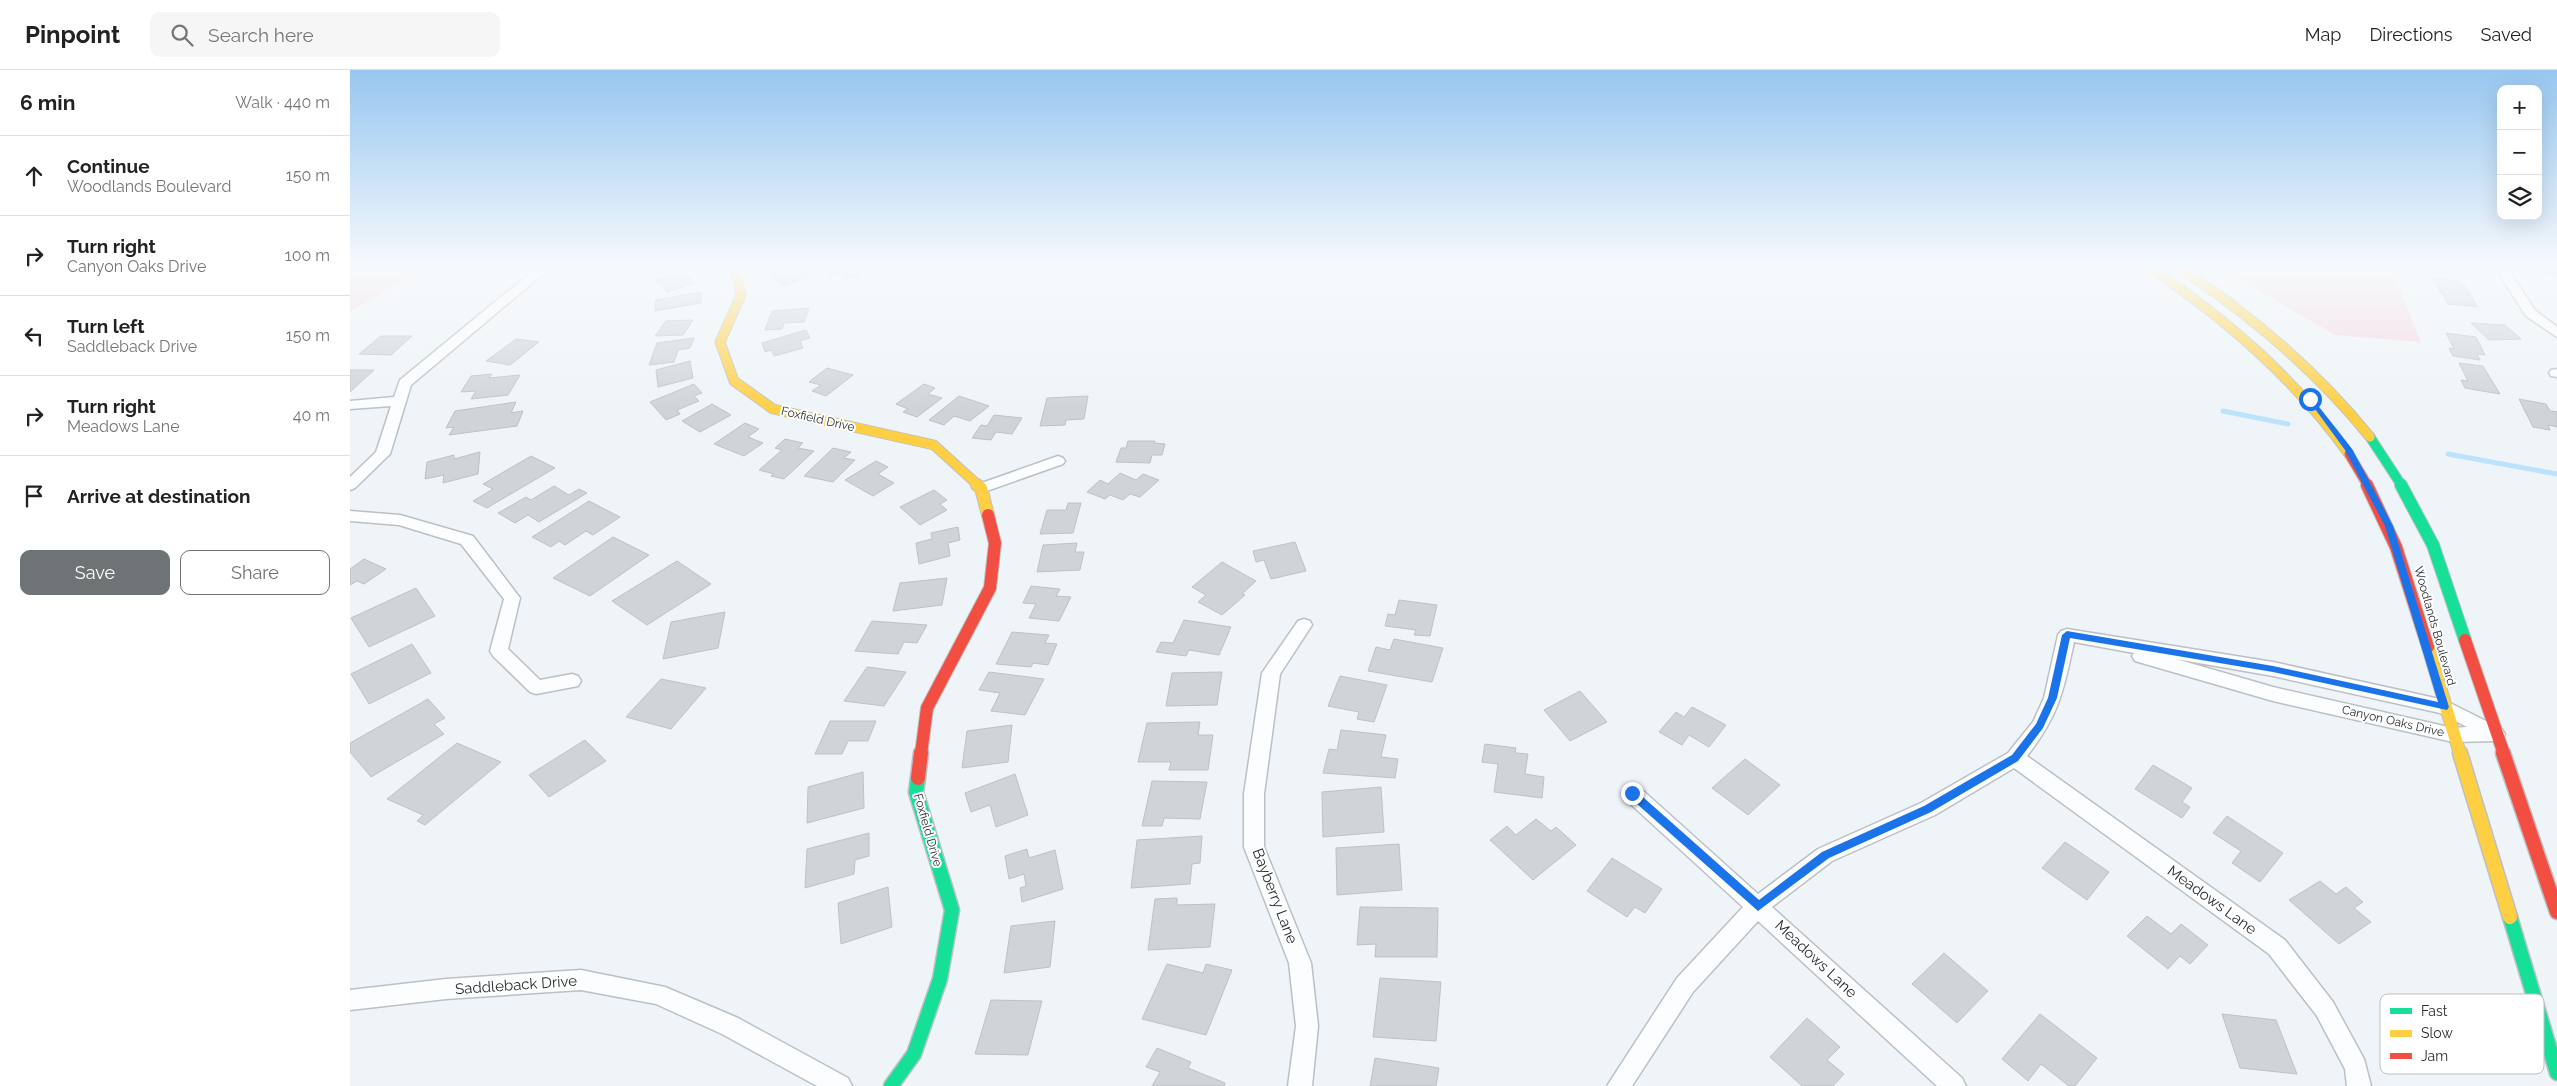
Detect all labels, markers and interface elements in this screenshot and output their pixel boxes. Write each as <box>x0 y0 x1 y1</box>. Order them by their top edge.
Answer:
search box <box>150 12 500 57</box>
text: Pinpoint <box>25 20 120 49</box>
icon: search <box>168 21 196 49</box>
text: Search here <box>208 24 314 46</box>
text: Map <box>2305 24 2341 45</box>
text: Directions <box>2369 24 2453 45</box>
text: Saved <box>2481 24 2532 45</box>
map controls <box>2497 85 2542 220</box>
button: + <box>2497 85 2542 130</box>
text: 6 min <box>20 90 75 115</box>
text: Walk · 440 m <box>235 93 330 112</box>
button: − <box>2497 130 2542 175</box>
text: Continue <box>67 155 150 177</box>
icon: ahead <box>20 162 48 190</box>
text: 150 m <box>286 166 330 185</box>
button: layers <box>2497 175 2542 220</box>
text: Woodlands Boulevard <box>67 177 231 196</box>
text: Turn right <box>67 235 156 257</box>
icon: right <box>20 242 48 270</box>
text: 100 m <box>285 246 330 265</box>
text: Canyon Oaks Drive <box>67 257 206 276</box>
text: Turn left <box>67 315 144 337</box>
icon: left <box>20 322 48 350</box>
text: 150 m <box>286 326 330 345</box>
text: Saddleback Drive <box>67 337 197 356</box>
route start <box>2299 388 2322 411</box>
text: Turn right <box>67 395 156 417</box>
icon: right <box>20 402 48 430</box>
street label: Foxfield Drive <box>780 404 856 434</box>
text: 40 m <box>293 406 330 425</box>
text: Meadows Lane <box>67 417 180 436</box>
icon: arrive <box>20 482 48 510</box>
text: Arrive at destination <box>67 485 251 507</box>
button: Save <box>20 550 170 595</box>
button: Share <box>180 550 330 595</box>
street label: Woodlands Boulevard <box>2411 565 2459 687</box>
street label: Canyon Oaks Drive <box>2341 702 2445 740</box>
route end <box>1621 782 1644 805</box>
street label: Foxfield Drive <box>911 792 945 868</box>
street label: Bayberry Lane <box>1249 846 1302 946</box>
street label: Meadows Lane <box>2164 862 2260 938</box>
street label: Meadows Lane <box>1771 916 1861 1002</box>
street label: Saddleback Drive <box>454 972 578 998</box>
legend <box>2380 994 2544 1074</box>
text: Fast <box>2421 1003 2448 1019</box>
text: Slow <box>2421 1025 2453 1041</box>
text: Jam <box>2421 1048 2448 1064</box>

